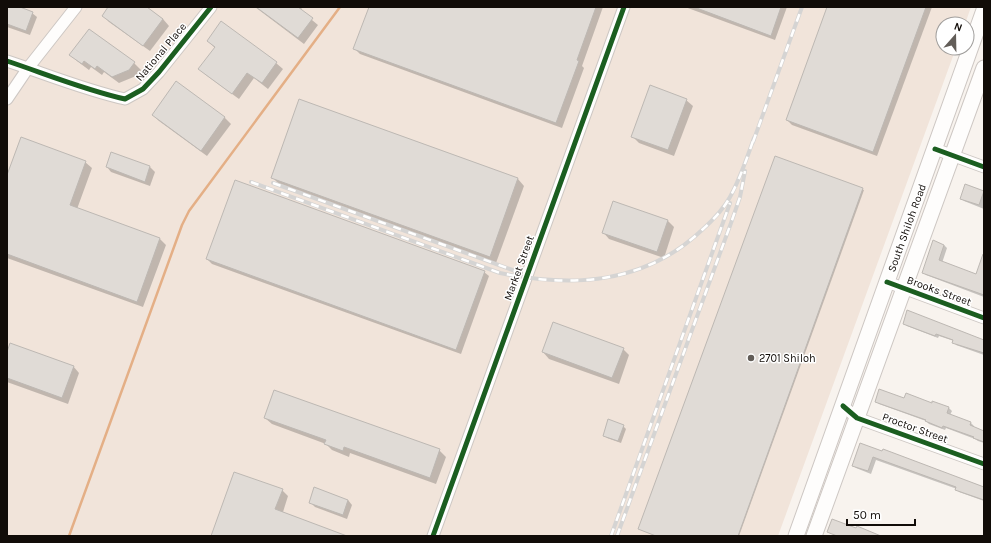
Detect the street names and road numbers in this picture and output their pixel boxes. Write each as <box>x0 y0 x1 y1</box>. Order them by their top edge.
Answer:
street label: National Place <box>133 20 189 84</box>
street label: South Shiloh Road <box>885 182 929 274</box>
street label: Market Street <box>501 234 537 302</box>
street label: Brooks Street <box>905 273 973 309</box>
street label: Proctor Street <box>881 410 949 446</box>

